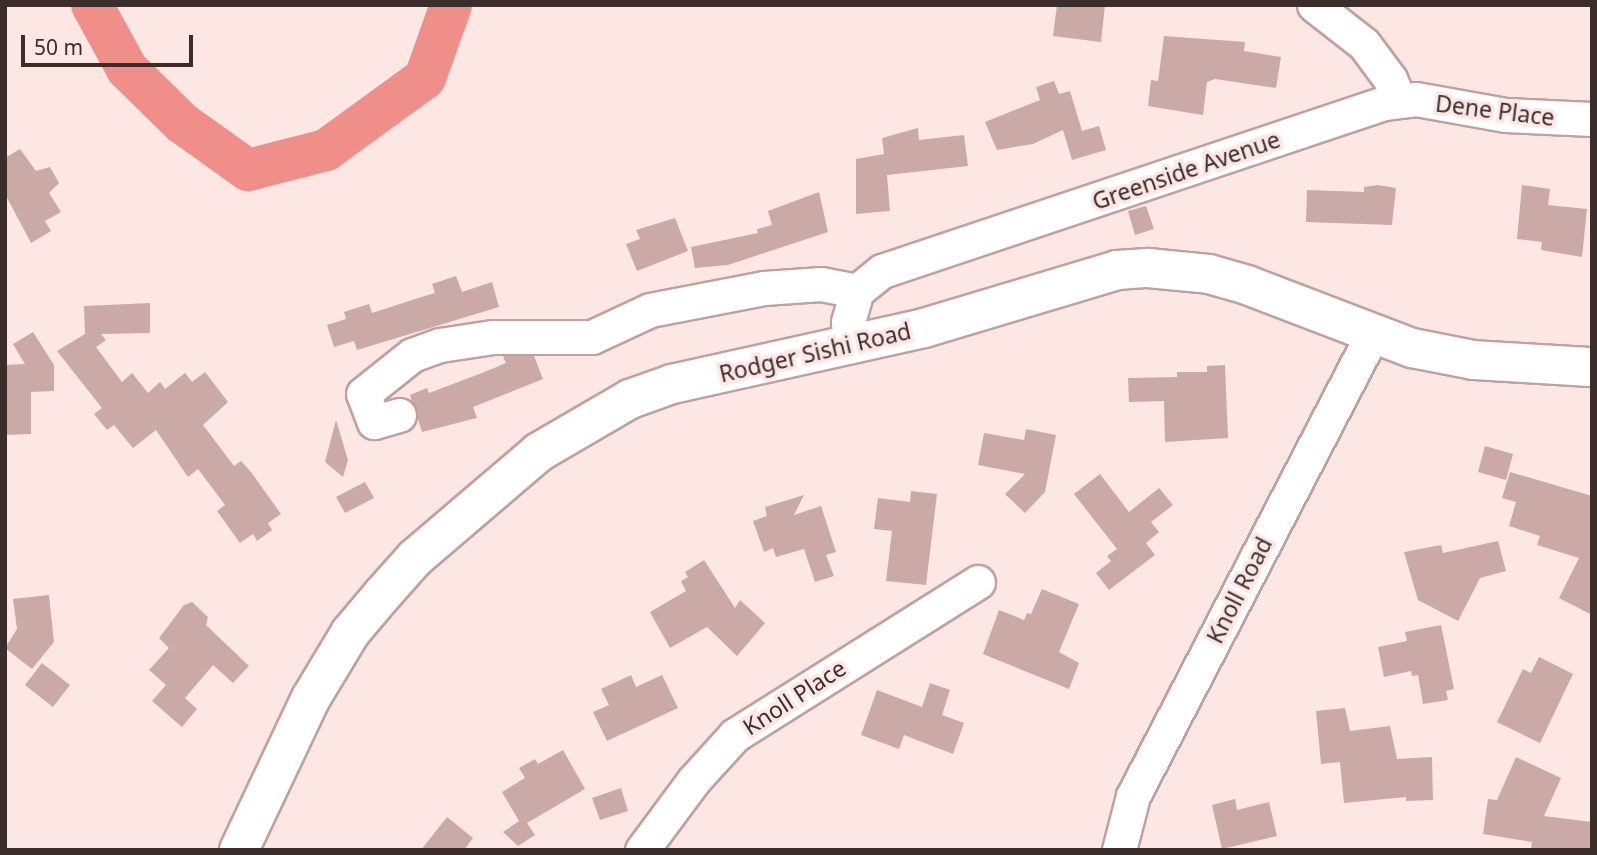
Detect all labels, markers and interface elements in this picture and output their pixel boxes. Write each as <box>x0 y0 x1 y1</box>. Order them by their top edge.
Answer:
scale bar <box>24 21 196 65</box>
text: 50 m <box>34 33 83 61</box>
street label: Dene Place <box>1434 89 1556 131</box>
street label: Greenside Avenue <box>1088 125 1284 215</box>
street label: Rodger Sishi Road <box>716 317 914 387</box>
street label: Knoll Road <box>1200 532 1278 648</box>
street label: Knoll Place <box>737 654 851 740</box>

